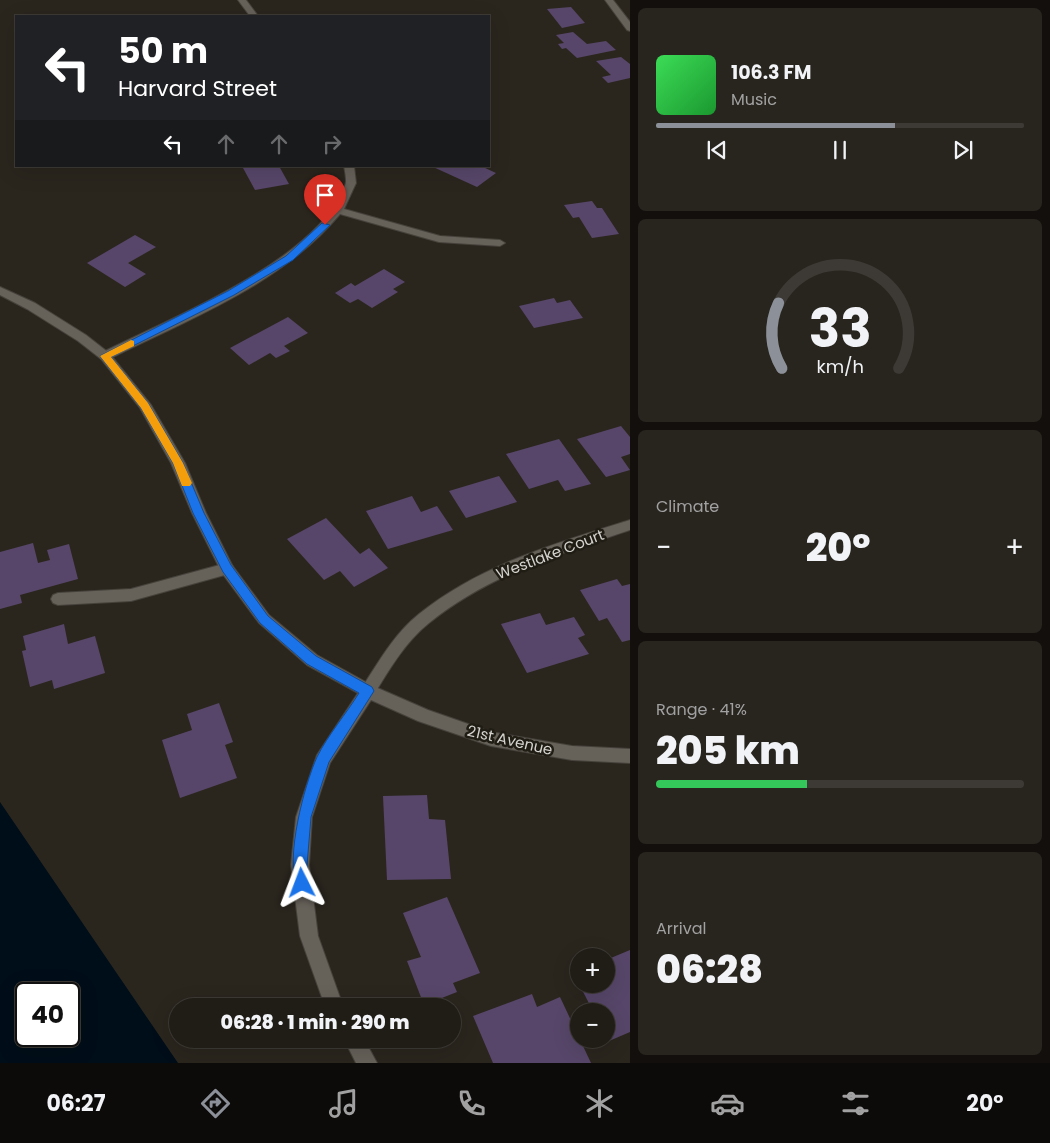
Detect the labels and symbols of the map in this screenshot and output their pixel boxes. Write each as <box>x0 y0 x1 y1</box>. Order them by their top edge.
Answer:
pin <box>304 174 346 225</box>
street label: Westlake Court <box>493 524 607 584</box>
street label: 21st Avenue <box>465 720 555 760</box>
position arrow <box>275 856 327 908</box>
speed limit sign: 40 <box>15 982 80 1047</box>

